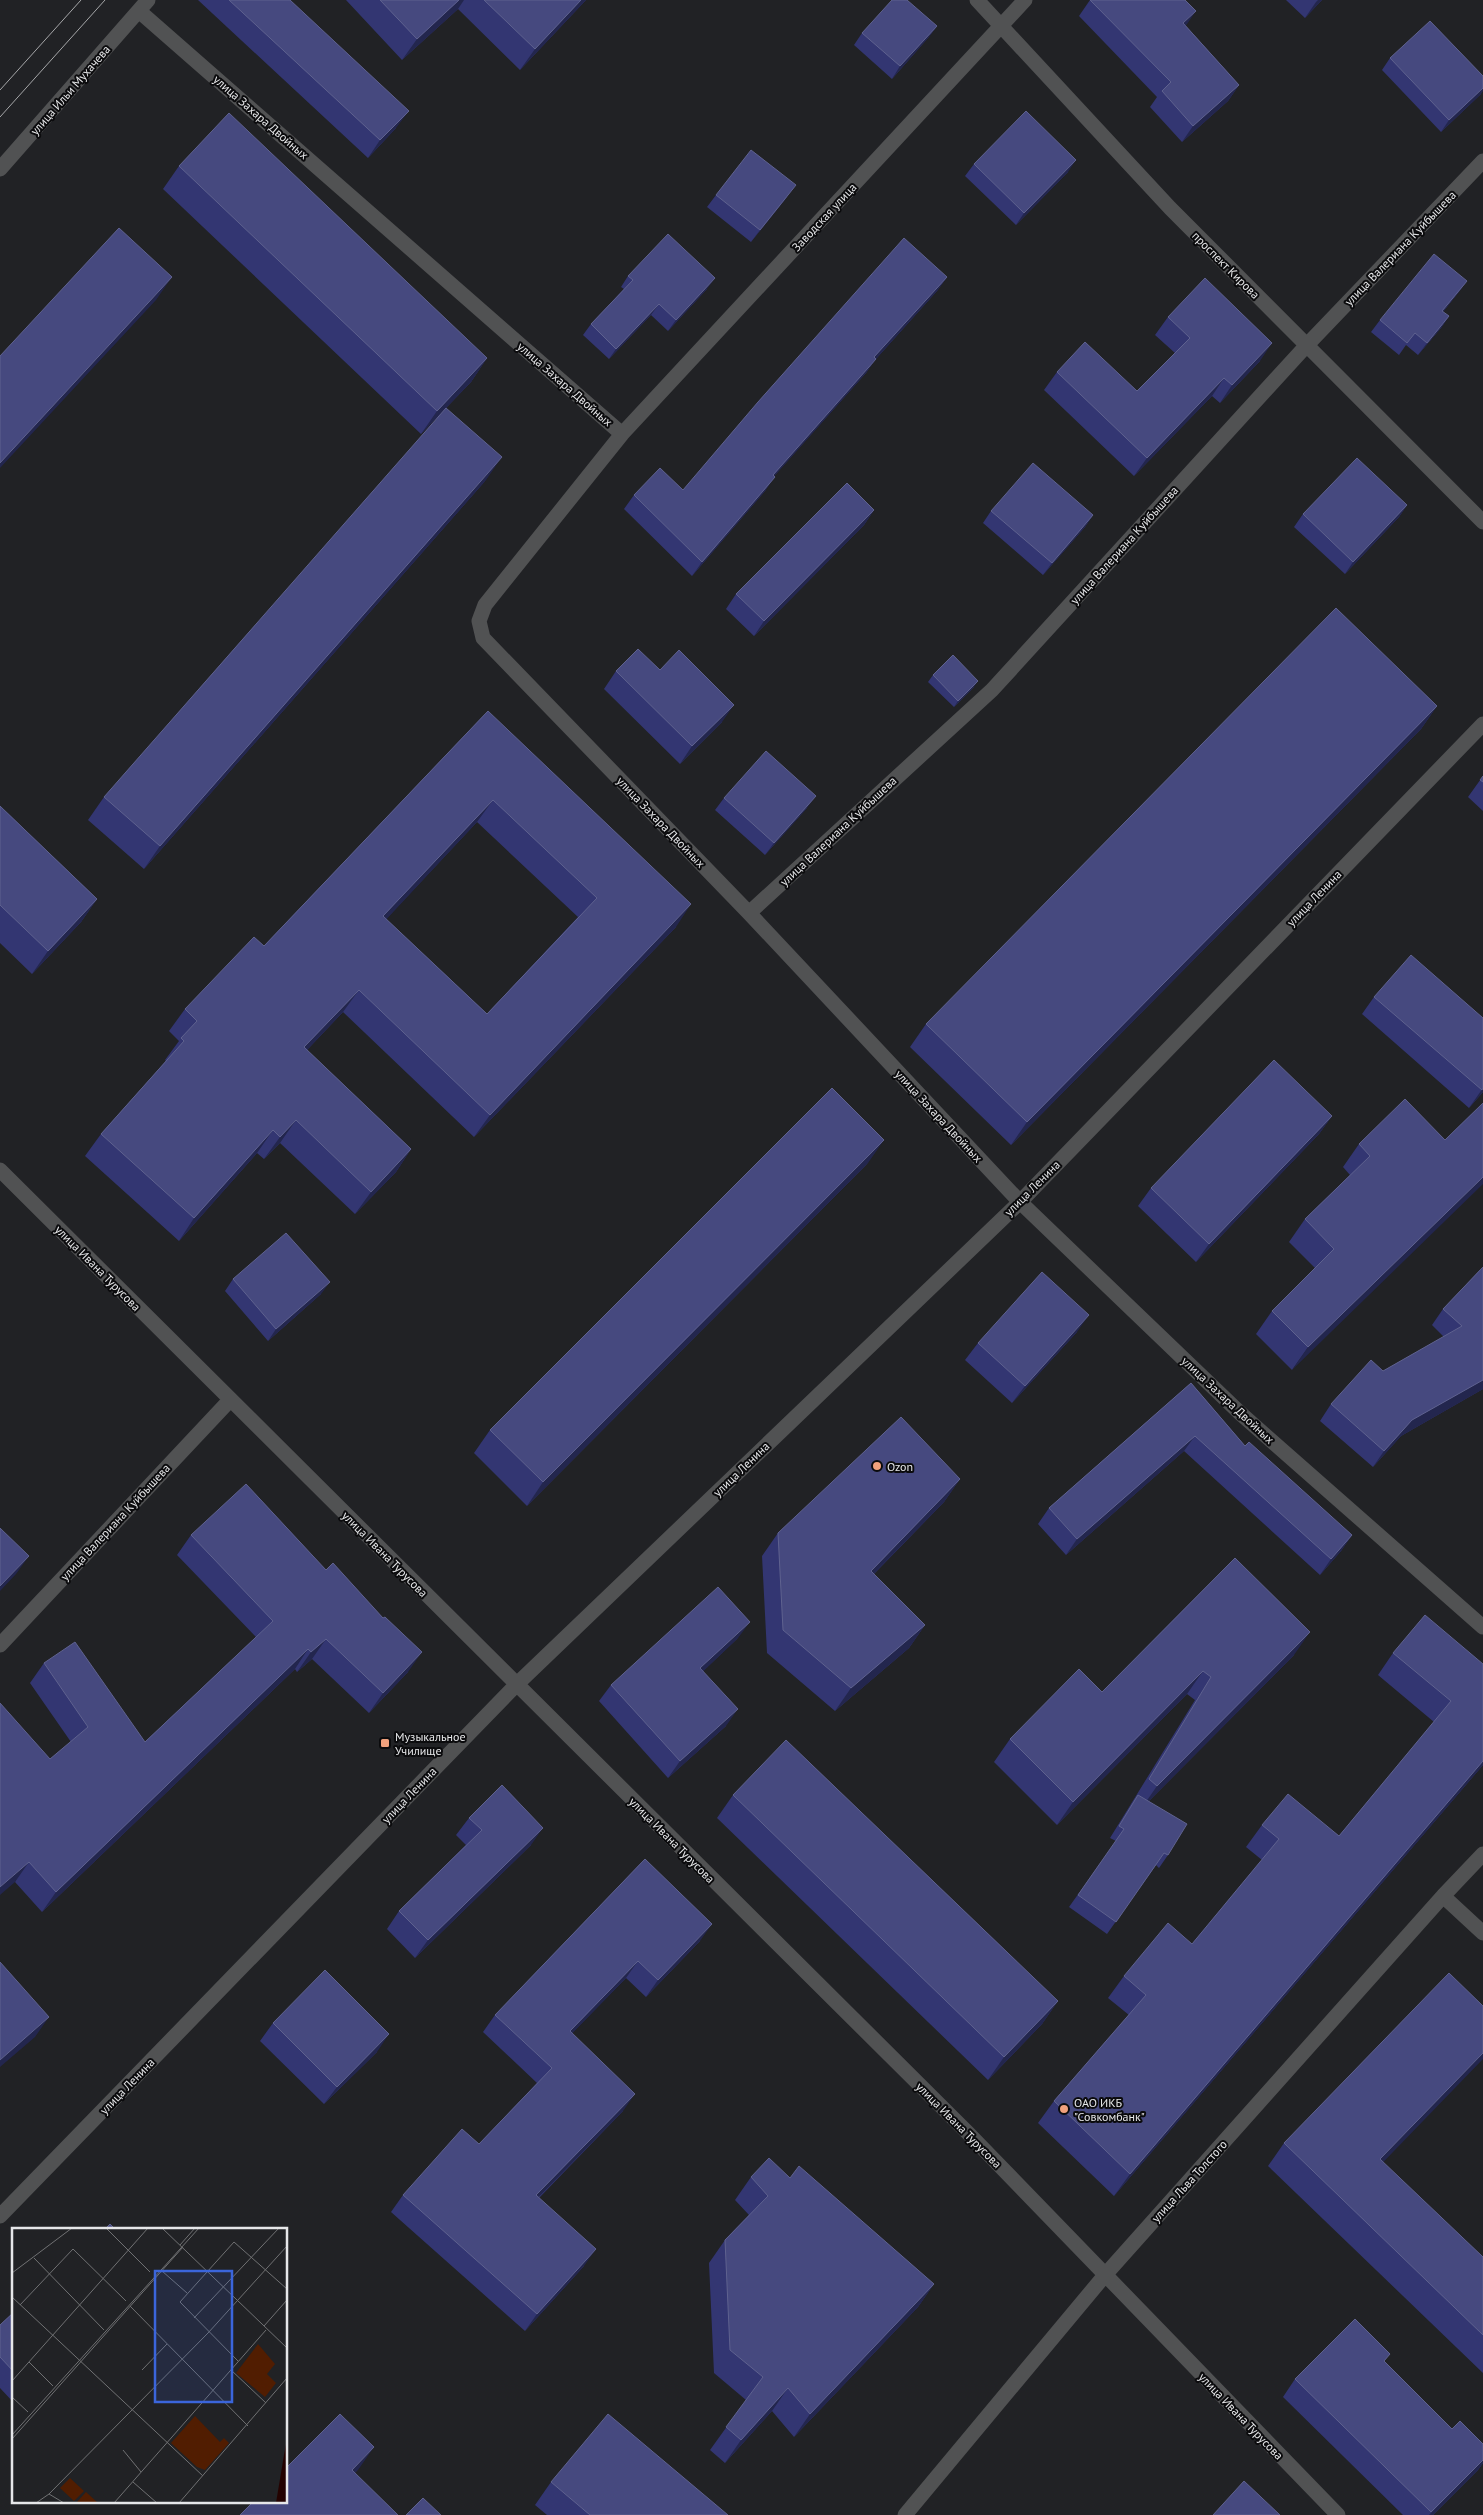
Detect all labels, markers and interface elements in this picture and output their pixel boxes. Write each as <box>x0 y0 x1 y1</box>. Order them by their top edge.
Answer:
street label: улица Ильи Мухачева <box>27 42 113 138</box>
street label: улица Захара Двойных <box>210 72 312 162</box>
street label: Заводская улица <box>789 180 859 254</box>
street label: улица Валериана Куйбышева <box>1341 187 1459 309</box>
street label: проспект Кирова <box>1189 228 1263 302</box>
street label: улица Захара Двойных <box>514 339 616 429</box>
street label: улица Валериана Куйбышева <box>1067 483 1181 607</box>
street label: улица Захара Двойных <box>613 773 709 871</box>
street label: улица Валериана Куйбышева <box>777 773 900 889</box>
street label: улица Ленина <box>1283 867 1345 929</box>
street label: улица Захара Двойных <box>892 1067 986 1165</box>
street label: улица Ленина <box>1001 1157 1063 1219</box>
street label: улица Ивана Турусова <box>52 1222 144 1314</box>
street label: улица Захара Двойных <box>1179 1353 1277 1447</box>
street label: улица Ленина <box>710 1438 772 1500</box>
place label: Ozon <box>887 1459 913 1474</box>
street label: улица Валериана Куйбышева <box>57 1460 173 1583</box>
marker: Ozon <box>871 1460 883 1472</box>
street label: улица Ивана Турусова <box>339 1508 431 1600</box>
place label: Музыкальное Училище <box>395 1729 466 1758</box>
marker: Музыкальное Училище <box>379 1737 391 1749</box>
street label: улица Ленина <box>378 1764 440 1826</box>
street label: улица Ивана Турусова <box>626 1794 718 1886</box>
street label: улица Ленина <box>96 2055 158 2117</box>
street label: улица Ивана Турусова <box>913 2079 1005 2171</box>
place label: ОАО ИКБ "Совкомбанк" <box>1074 2095 1145 2124</box>
marker: ОАО ИКБ "Совкомбанк" <box>1058 2103 1070 2115</box>
street label: улица Льва Толстого <box>1148 2137 1230 2225</box>
inset map <box>12 2228 288 2502</box>
street label: улица Ивана Турусова <box>1196 2369 1286 2463</box>

